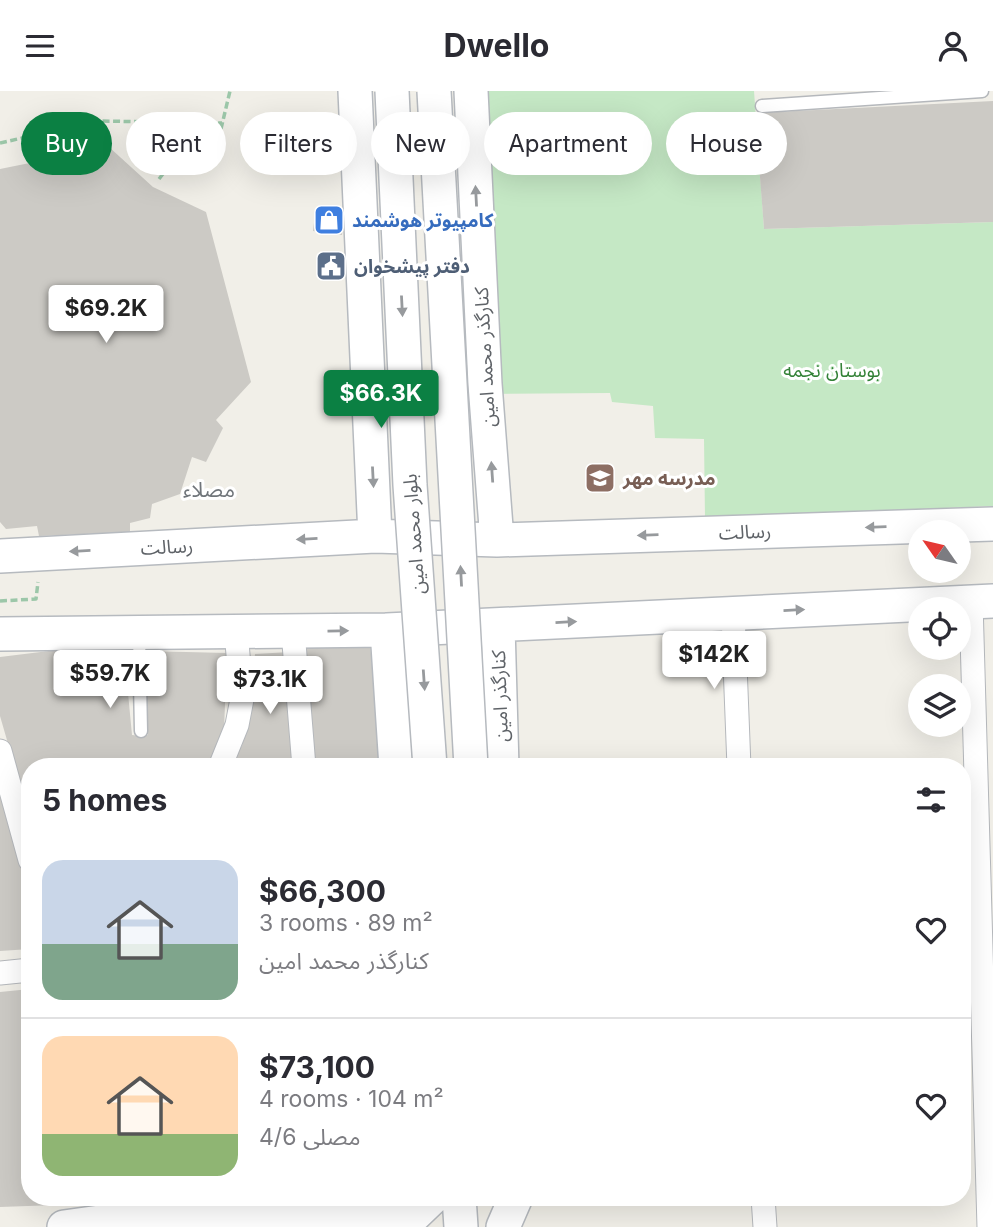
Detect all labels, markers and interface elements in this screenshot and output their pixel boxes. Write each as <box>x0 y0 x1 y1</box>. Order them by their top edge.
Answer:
text: Dwello <box>444 26 549 65</box>
icon: menu <box>21 27 59 65</box>
icon: person <box>934 27 972 65</box>
chip: Buy <box>21 112 112 175</box>
chip: Rent <box>126 112 226 175</box>
chip: Filters <box>240 112 357 175</box>
chip: New <box>371 112 470 175</box>
chip: Apartment <box>484 112 652 175</box>
chip: House <box>666 112 787 175</box>
one-way arrow <box>470 184 481 206</box>
shop icon: کامپیوتر هوشمند <box>312 203 346 237</box>
place label: کامپیوتر هوشمند <box>352 209 494 232</box>
public building icon: دفتر پیشخوان <box>314 249 348 283</box>
place label: دفتر پیشخوان <box>354 255 470 278</box>
pin: $69.2K <box>49 285 163 345</box>
street label: کنارگذر محمد امین <box>470 285 500 428</box>
text: $69.2K <box>65 294 147 322</box>
one-way arrow <box>397 295 408 317</box>
park label: بوستان نجمه <box>783 359 881 382</box>
pin: $66.3K <box>324 371 438 430</box>
text: $66.3K <box>340 379 422 407</box>
one-way arrow <box>486 460 497 482</box>
school or university icon: مدرسه مهر <box>583 461 617 495</box>
one-way arrow <box>367 467 378 489</box>
place label: مدرسه مهر <box>622 467 716 490</box>
street label: بلوار محمد امین <box>398 473 430 595</box>
district label: مصلاء <box>183 477 235 502</box>
street label: رسالت <box>718 520 772 544</box>
north arrow <box>908 520 971 583</box>
map controls <box>908 520 971 737</box>
one-way arrow <box>865 522 887 533</box>
one-way arrow <box>637 529 659 540</box>
street label: رسالت <box>140 534 194 560</box>
one-way arrow <box>296 534 318 545</box>
one-way arrow <box>69 546 91 557</box>
one-way arrow <box>455 565 466 587</box>
button: locate <box>908 597 971 660</box>
one-way arrow <box>783 605 805 616</box>
one-way arrow <box>556 617 578 628</box>
one-way arrow <box>327 625 349 637</box>
pin: $142K <box>665 631 763 691</box>
text: $142K <box>678 640 750 668</box>
street label: کنارگذر امین <box>487 649 513 742</box>
pin: $59.7K <box>53 651 167 710</box>
pin: $73.1K <box>213 657 327 716</box>
text: $59.7K <box>69 659 151 687</box>
text: $73.1K <box>233 665 307 693</box>
one-way arrow <box>418 669 429 691</box>
button: layers <box>908 674 971 737</box>
icon: filters <box>912 781 950 819</box>
text: 5 homes <box>42 782 167 818</box>
text: $66,300 <box>259 873 386 909</box>
icon: home <box>98 888 182 972</box>
text: 3 rooms · 89 m² <box>259 909 433 937</box>
icon: heart <box>912 911 950 949</box>
text: کنارگذر محمد امین <box>259 947 429 975</box>
text: $73,100 <box>259 1049 375 1085</box>
icon: home <box>98 1064 182 1148</box>
text: 4 rooms · 104 m² <box>259 1085 444 1113</box>
icon: heart <box>912 1087 950 1125</box>
text: مصلی 4/6 <box>259 1123 361 1151</box>

